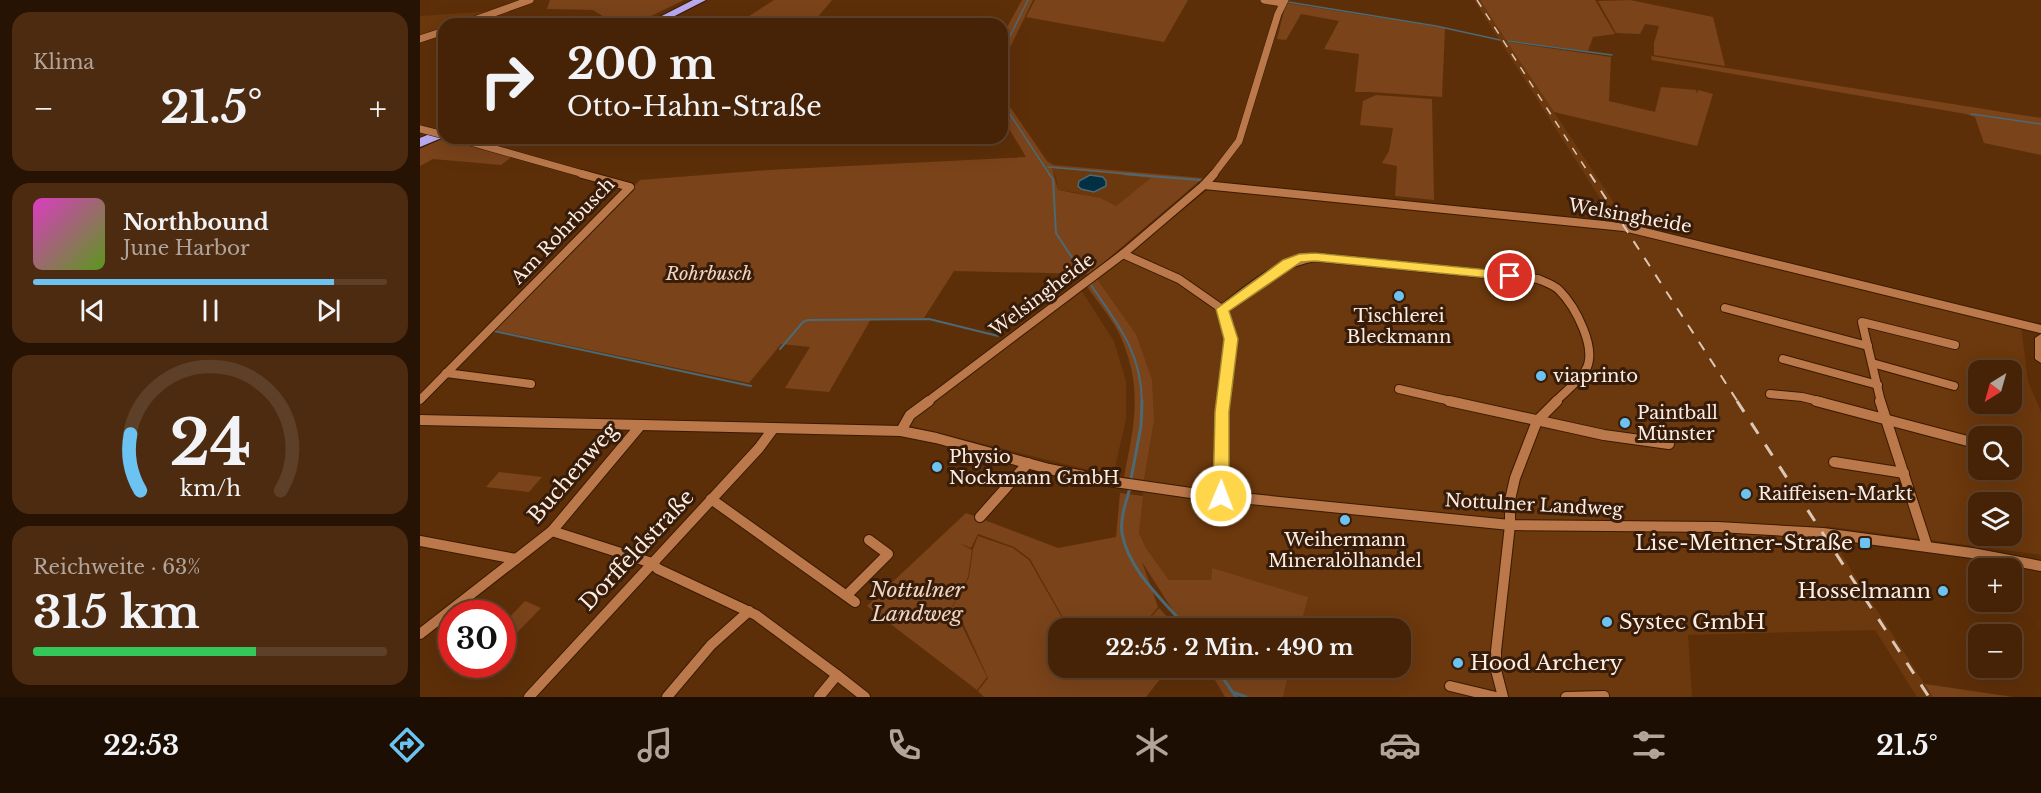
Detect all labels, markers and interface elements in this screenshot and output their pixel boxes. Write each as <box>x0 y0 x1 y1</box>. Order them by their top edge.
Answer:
text: 200 m <box>567 38 715 90</box>
icon: right <box>468 42 546 120</box>
text: Klima <box>33 50 94 74</box>
text: 21.5° <box>160 79 263 135</box>
text: − <box>33 88 54 129</box>
text: + <box>369 88 387 129</box>
text: Otto-Hahn-Straße <box>567 90 822 123</box>
street label: Am Rohrbusch <box>506 173 619 289</box>
street label: Welsingheide <box>1566 194 1693 238</box>
text: Northbound <box>123 209 269 236</box>
text: June Harbor <box>123 236 250 260</box>
street label: Welsingheide <box>985 249 1098 342</box>
pin <box>1484 250 1535 301</box>
icon: arrive <box>1493 259 1526 292</box>
park label: Rohrbusch <box>665 263 752 285</box>
marker: Tischlerei Bleckmann <box>1392 289 1406 303</box>
icon: previous <box>76 294 109 327</box>
icon: pause <box>194 294 227 327</box>
icon: next <box>312 294 345 327</box>
place label: Tischlerei Bleckmann <box>1347 305 1451 348</box>
north arrow <box>1968 360 2022 414</box>
map controls <box>1968 360 2022 678</box>
place label: viaprinto <box>1553 365 1638 387</box>
marker: viaprinto <box>1534 369 1548 383</box>
place label: Paintball Münster <box>1637 402 1718 445</box>
text: 24 <box>169 404 251 482</box>
marker: Paintball Münster <box>1618 416 1632 430</box>
street label: Buchenweg <box>523 417 624 528</box>
button: search <box>1968 426 2022 480</box>
place label: Physio Nockmann GmbH <box>949 446 1119 489</box>
marker: Physio Nockmann GmbH <box>930 460 944 474</box>
position arrow <box>1189 464 1253 528</box>
text: km/h <box>180 476 241 503</box>
place label: Raiffeisen-Markt <box>1758 483 1913 505</box>
street label: Dorffeldstraße <box>574 484 700 616</box>
marker: Raiffeisen-Markt <box>1739 487 1753 501</box>
street label: Nottulner Landweg <box>1444 489 1624 521</box>
button: layers <box>1968 492 2022 546</box>
marker: Weihermann Mineralölhandel <box>1338 513 1352 527</box>
place label: Weihermann Mineralölhandel <box>1268 529 1422 572</box>
place label: Lise-Meitner-Straße <box>1635 530 1853 556</box>
marker: Lise-Meitner-Straße <box>1858 536 1872 550</box>
text: Reichweite · 63% <box>33 555 201 579</box>
button: + <box>1968 558 2022 612</box>
park label: Nottulner Landweg <box>869 577 966 627</box>
place label: Hosselmann <box>1797 578 1931 604</box>
text: 315 km <box>33 584 200 640</box>
marker: Hosselmann <box>1936 584 1950 598</box>
speed limit sign: 30 <box>438 600 516 678</box>
place label: Systec GmbH <box>1619 609 1765 635</box>
marker: Systec GmbH <box>1600 615 1614 629</box>
button: − <box>1968 624 2022 678</box>
text: 22:55 · 2 Min. · 490 m <box>1105 634 1354 661</box>
place label: Hood Archery <box>1470 650 1623 676</box>
marker: Hood Archery <box>1451 656 1465 670</box>
icon: directions <box>386 724 428 766</box>
icon: music <box>634 724 676 766</box>
icon: phone <box>883 724 925 766</box>
icon: climate <box>1131 724 1173 766</box>
icon: car <box>1379 724 1421 766</box>
icon: filters <box>1628 724 1670 766</box>
text: 22:53 <box>103 729 179 762</box>
text: 21.5° <box>1876 729 1938 762</box>

